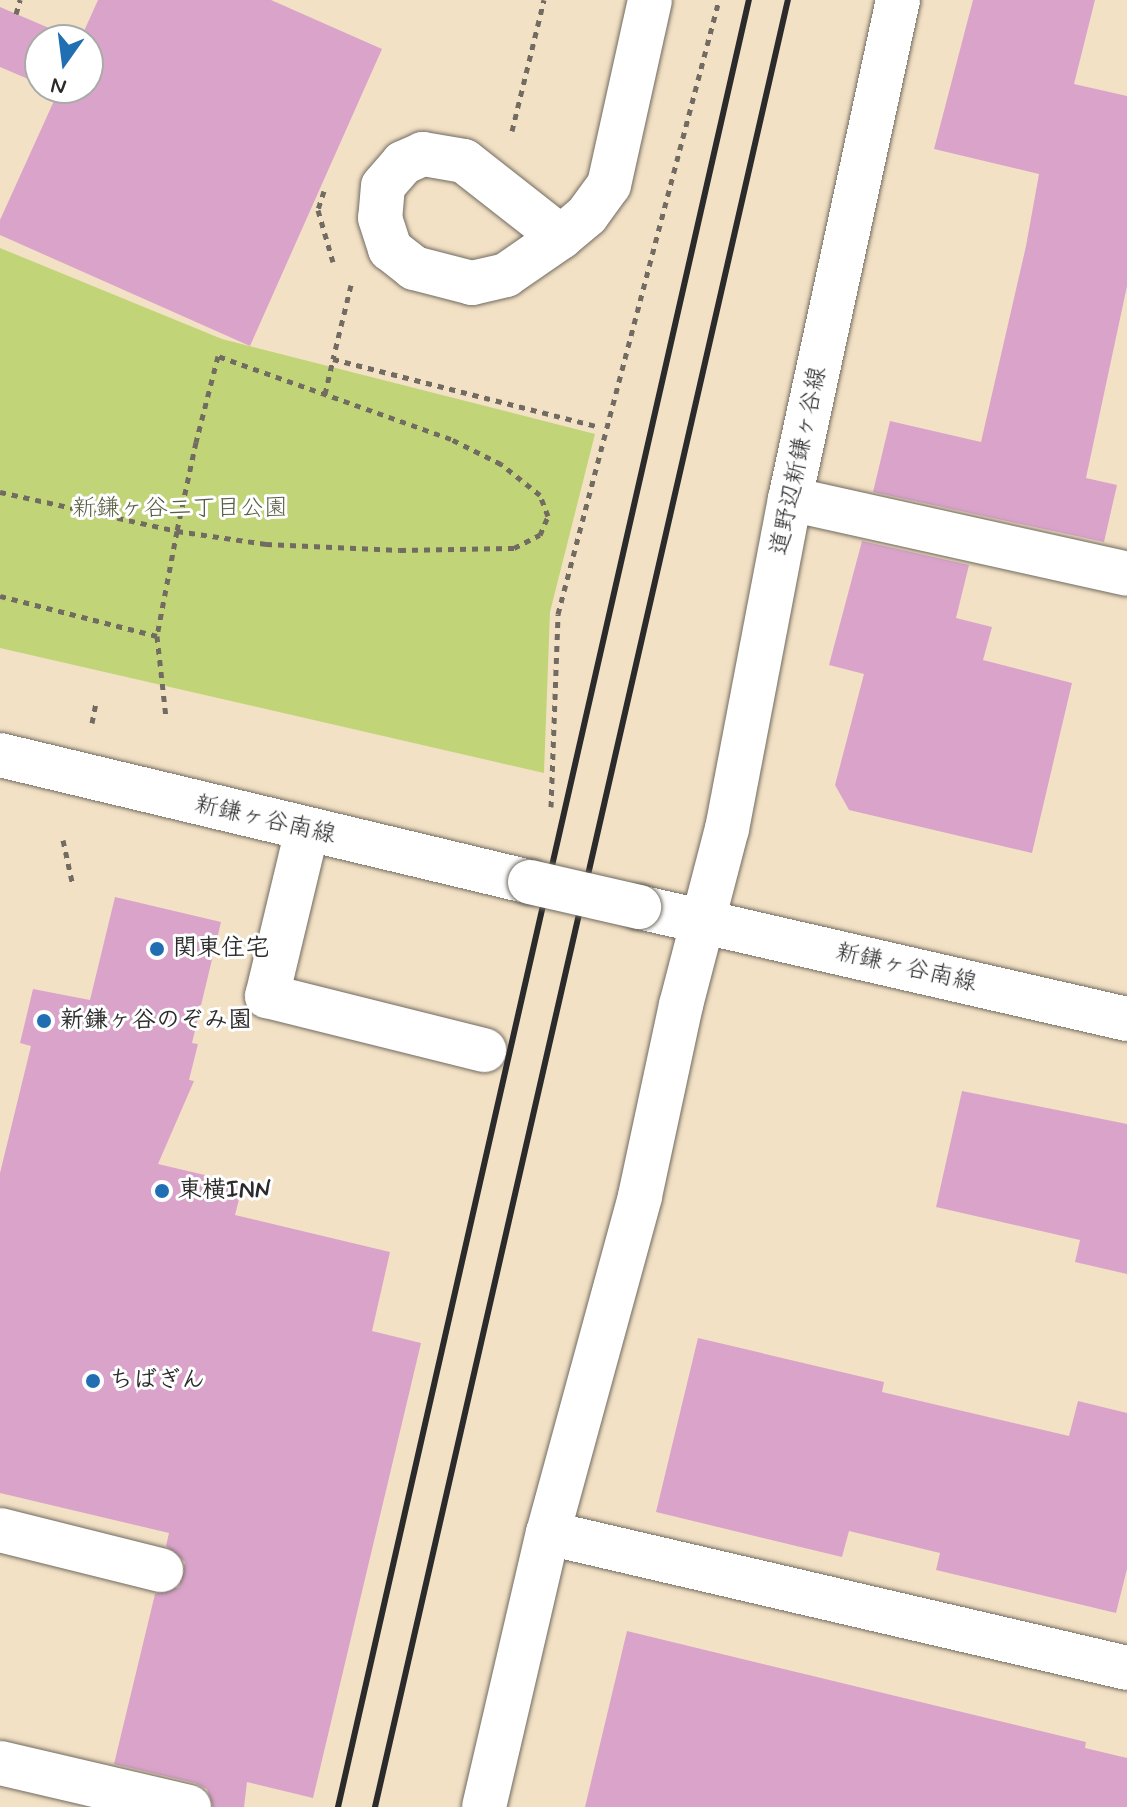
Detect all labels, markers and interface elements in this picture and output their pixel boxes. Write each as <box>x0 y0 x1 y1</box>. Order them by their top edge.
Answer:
north arrow <box>24 24 104 104</box>
text: N <box>48 70 69 101</box>
street label: 道野辺新鎌ヶ谷線 <box>765 364 833 558</box>
park label: 新鎌ヶ谷二丁目公園 <box>72 495 288 523</box>
street label: 新鎌ヶ谷南線 <box>192 790 338 850</box>
place label: 関東住宅 <box>173 935 269 963</box>
street label: 新鎌ヶ谷南線 <box>833 938 979 998</box>
marker: 関東住宅 <box>148 940 166 958</box>
place label: 新鎌ヶ谷のぞみ園 <box>60 1007 252 1035</box>
marker: 新鎌ヶ谷のぞみ園 <box>35 1012 53 1030</box>
place label: 東横INN <box>178 1177 271 1205</box>
marker: 東横INN <box>153 1182 171 1200</box>
place label: ちばぎん <box>109 1367 205 1395</box>
marker: ちばぎん <box>84 1372 102 1390</box>

